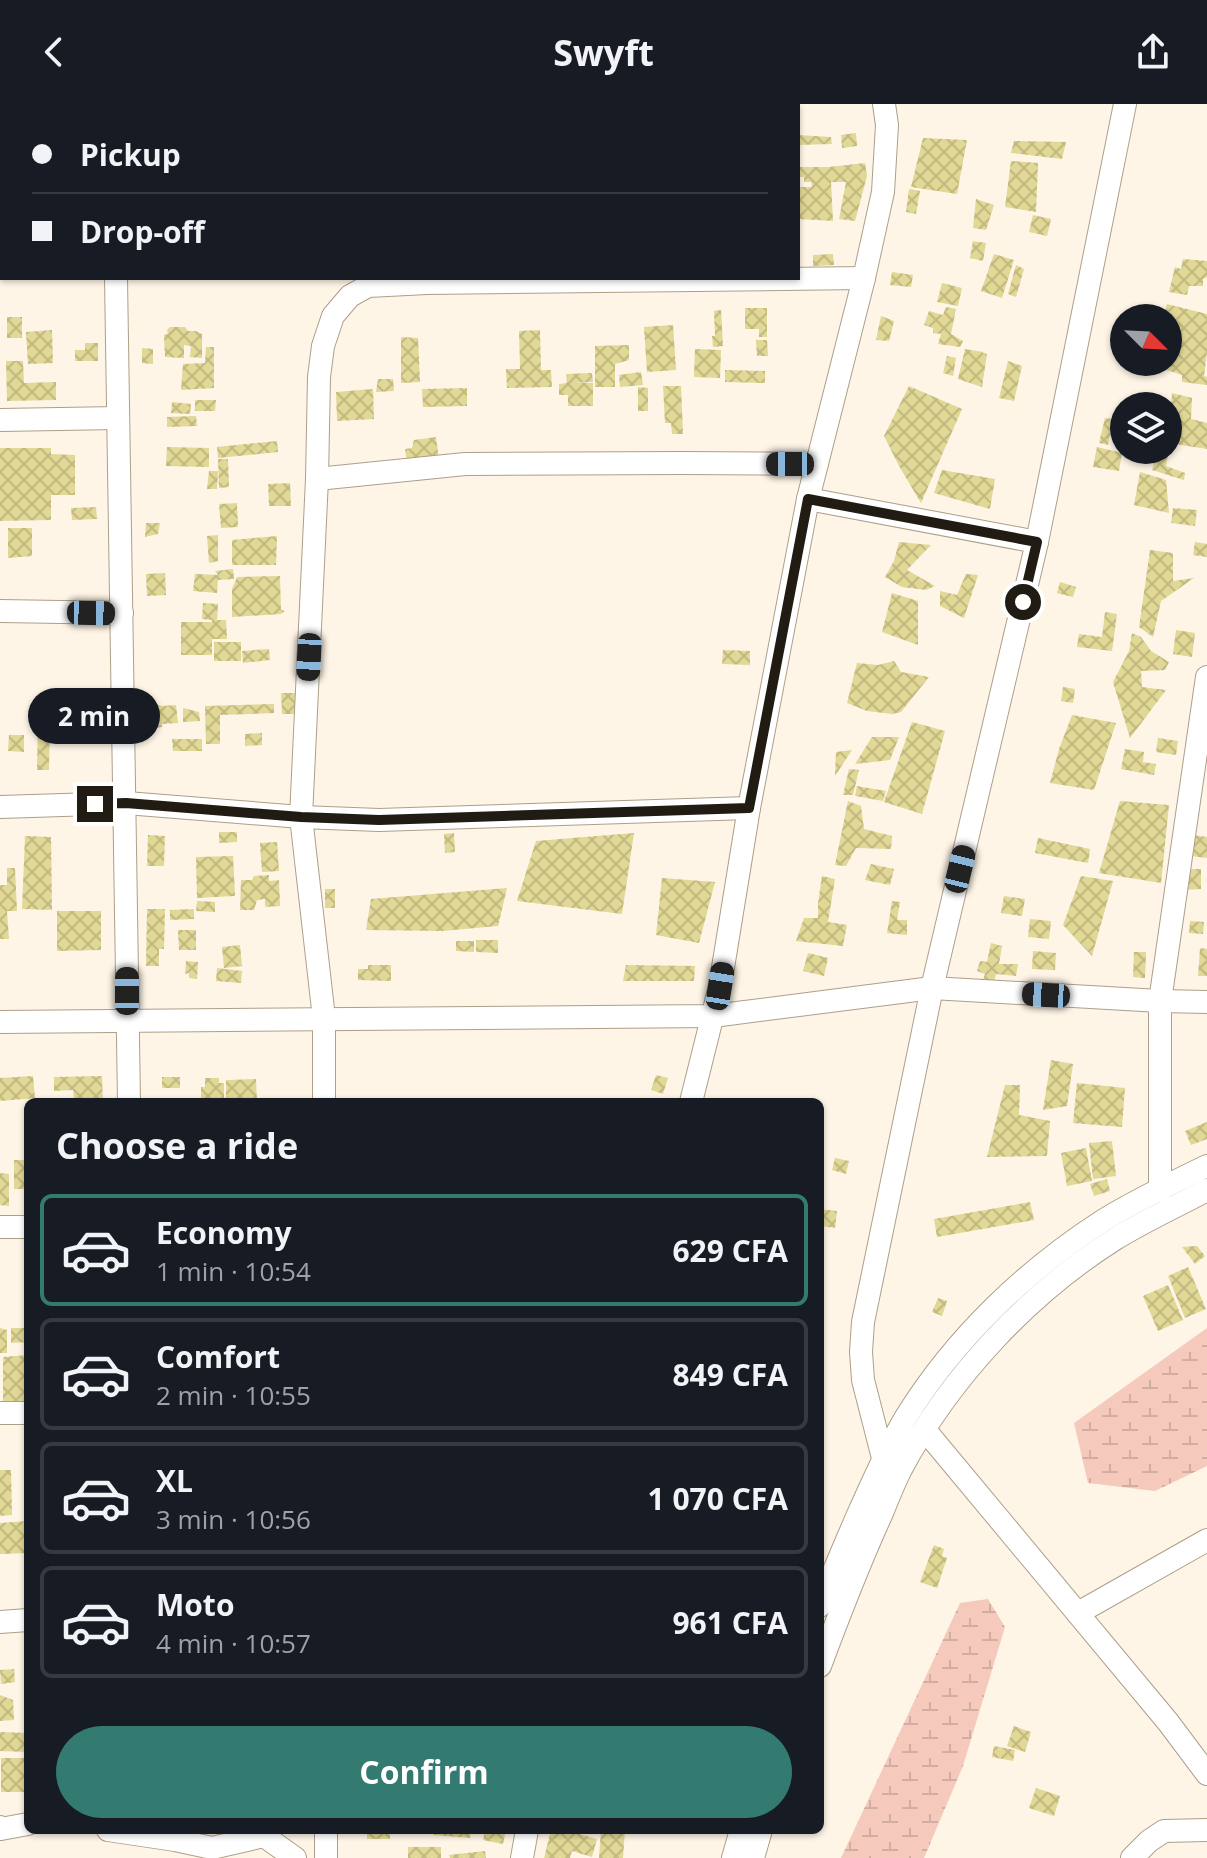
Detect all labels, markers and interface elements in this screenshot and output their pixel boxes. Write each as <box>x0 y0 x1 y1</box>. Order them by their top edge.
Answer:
text: Swyft <box>553 28 654 77</box>
icon: back <box>32 30 76 74</box>
icon: share <box>1131 30 1175 74</box>
text: Pickup <box>80 134 181 175</box>
text: Drop-off <box>80 211 205 252</box>
north arrow <box>1110 304 1182 376</box>
map controls <box>1110 304 1182 464</box>
button: layers <box>1110 392 1182 464</box>
car <box>766 452 814 476</box>
route start <box>1005 584 1041 620</box>
car <box>67 601 115 625</box>
car <box>296 632 322 682</box>
callout: 2 min <box>29 688 161 744</box>
text: 2 min <box>58 698 130 734</box>
route end <box>77 786 113 822</box>
car <box>943 843 977 895</box>
car <box>704 960 736 1012</box>
car <box>115 967 139 1015</box>
car <box>1021 982 1071 1008</box>
text: Choose a ride <box>56 1121 298 1170</box>
text: Economy <box>156 1212 292 1253</box>
icon: car <box>60 1214 132 1286</box>
text: 629 CFA <box>672 1230 788 1271</box>
text: 1 min · 10:54 <box>156 1253 311 1289</box>
text: Comfort <box>156 1336 280 1377</box>
icon: car <box>60 1338 132 1410</box>
text: 849 CFA <box>672 1354 788 1395</box>
text: 2 min · 10:55 <box>156 1377 311 1413</box>
text: XL <box>156 1460 193 1501</box>
icon: car <box>60 1462 132 1534</box>
text: 1 070 CFA <box>648 1478 788 1519</box>
text: 3 min · 10:56 <box>156 1501 311 1537</box>
text: Moto <box>156 1584 234 1625</box>
icon: car <box>60 1586 132 1658</box>
text: 961 CFA <box>672 1602 788 1643</box>
text: 4 min · 10:57 <box>156 1625 311 1661</box>
button: Confirm <box>56 1726 792 1818</box>

